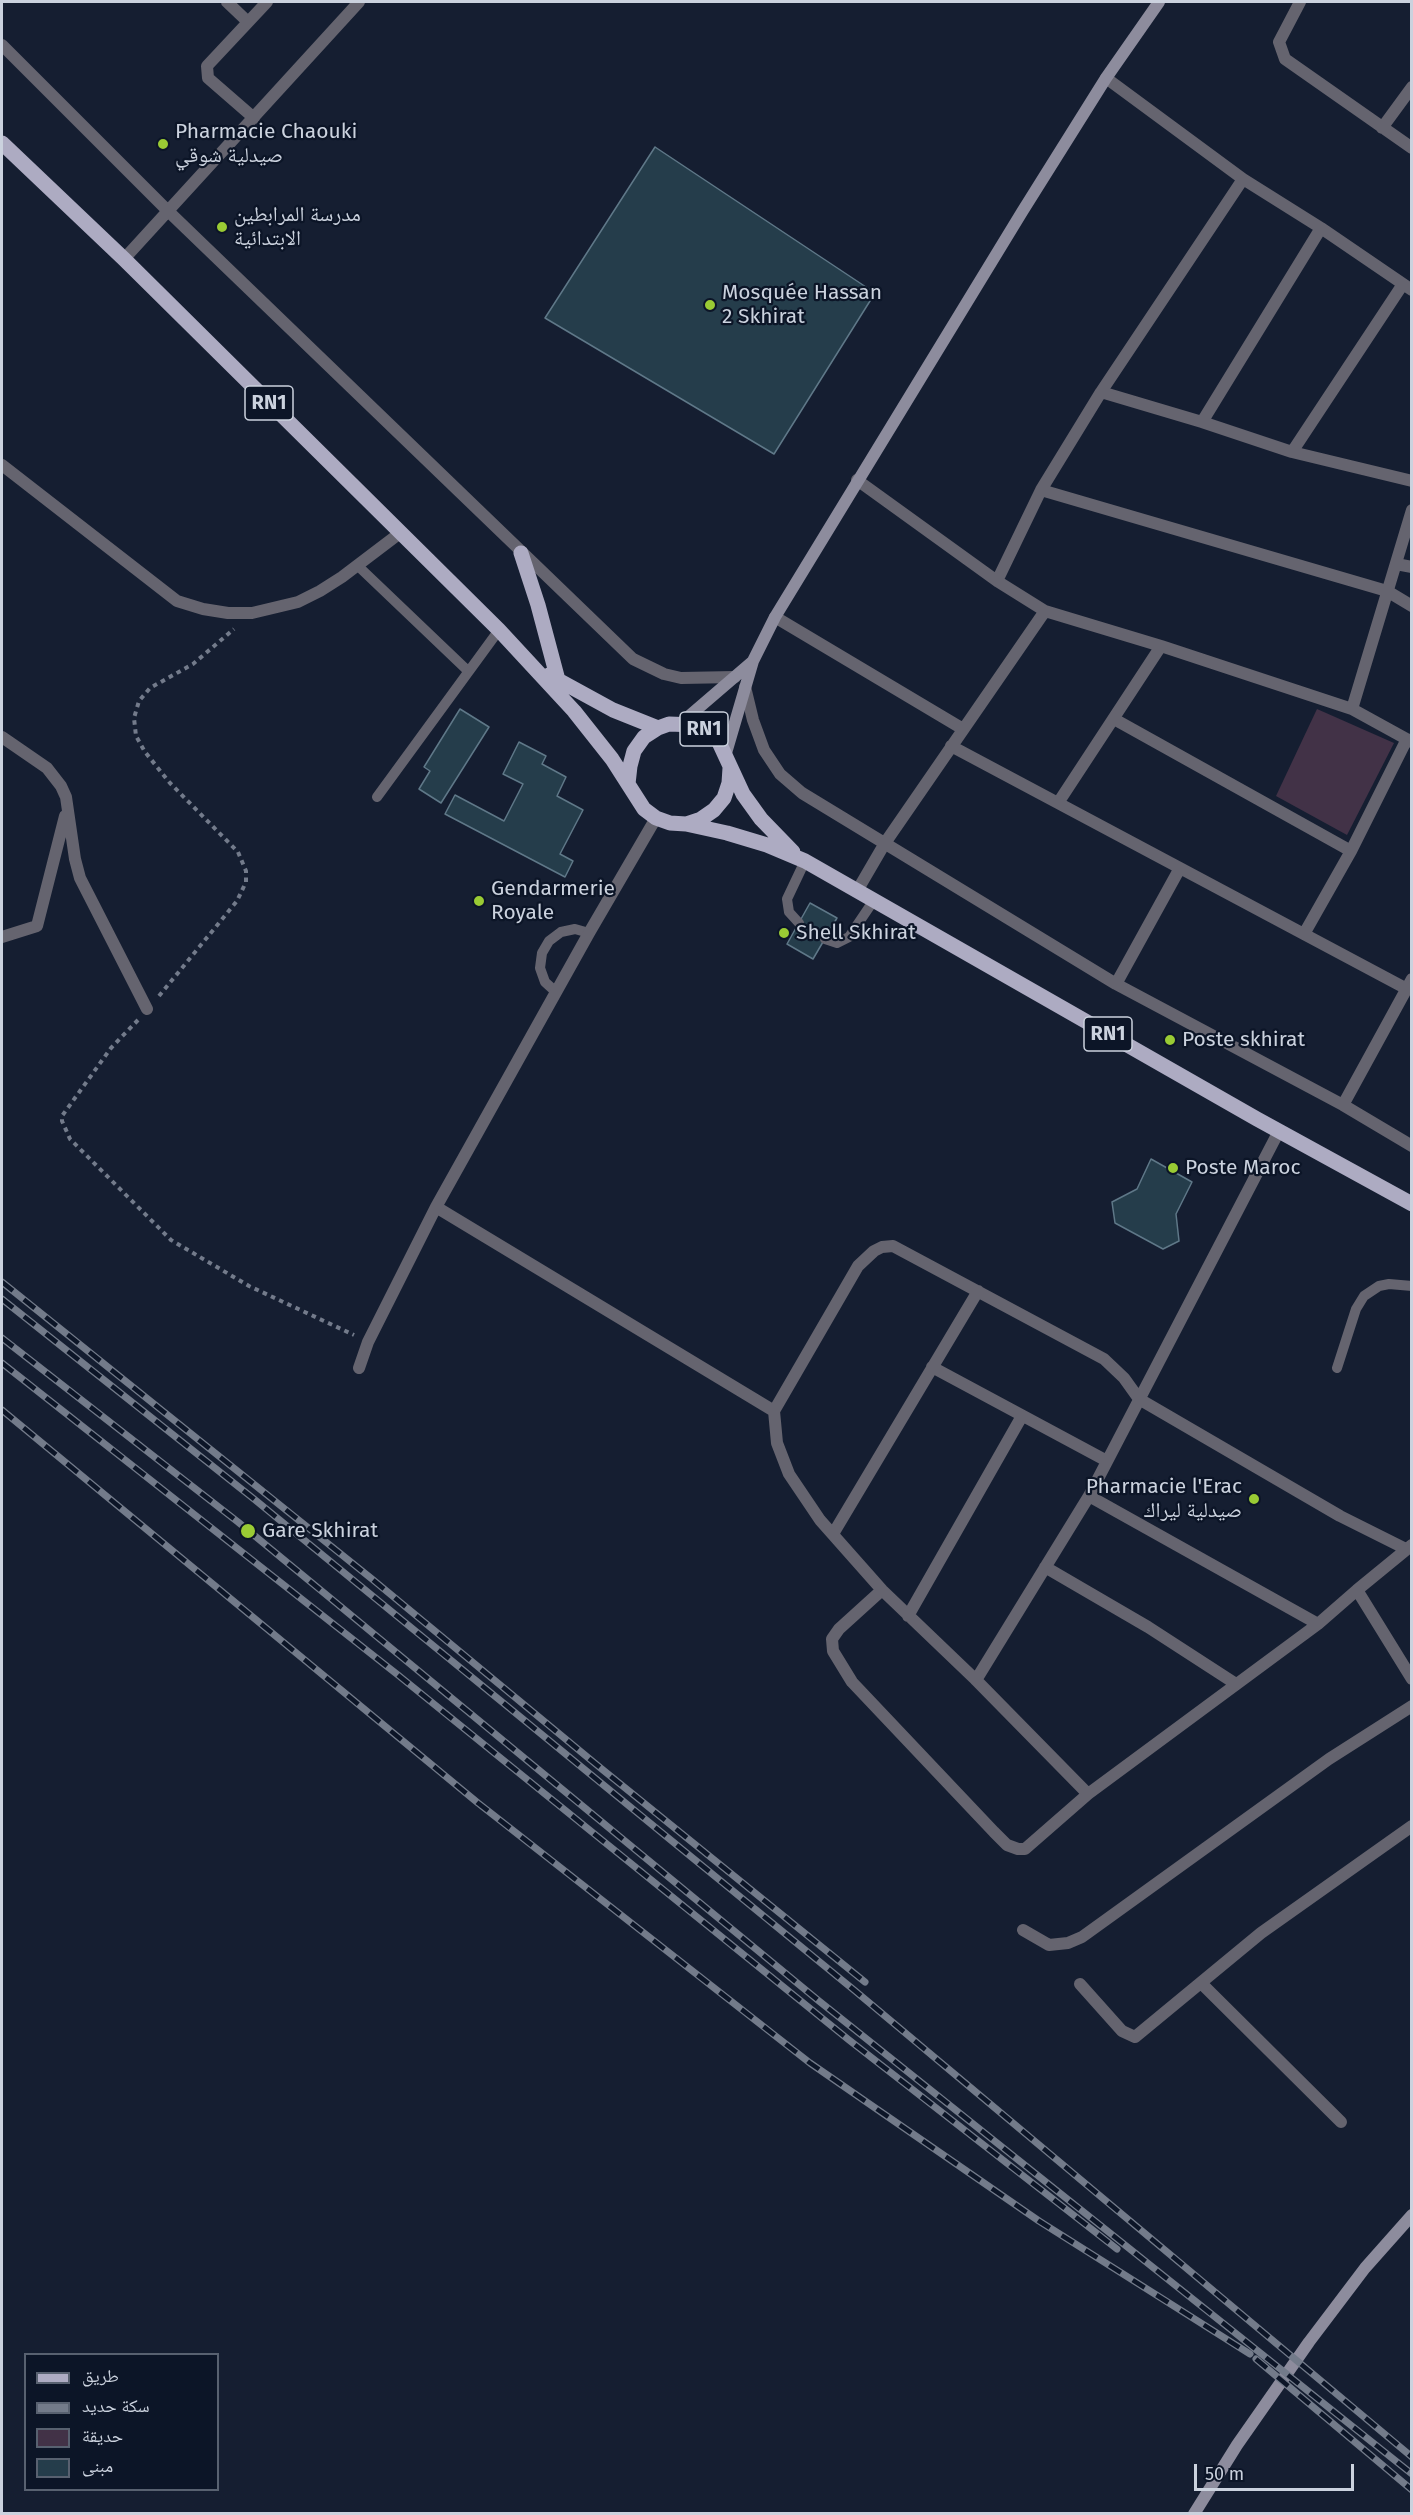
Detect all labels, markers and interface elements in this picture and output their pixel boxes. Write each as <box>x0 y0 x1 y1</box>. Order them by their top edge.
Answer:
place label: Pharmacie Chaouki صيدلية شوقي <box>175 119 357 169</box>
marker: Pharmacie Chaouki صيدلية شوقي <box>156 137 170 151</box>
place label: مدرسة المرابطين الابتدائية <box>234 202 361 252</box>
marker: مدرسة المرابطين الابتدائية <box>215 220 229 234</box>
place label: Mosquée Hassan 2 Skhirat <box>722 280 882 330</box>
marker: Mosquée Hassan 2 Skhirat <box>703 298 717 312</box>
road number: RN1 <box>245 386 293 420</box>
road number: RN1 <box>680 712 728 746</box>
place label: Gendarmerie Royale <box>491 876 615 926</box>
marker: Gendarmerie Royale <box>472 894 486 908</box>
place label: Shell Skhirat <box>796 920 916 946</box>
marker: Shell Skhirat <box>777 926 791 940</box>
road number: RN1 <box>1084 1017 1132 1051</box>
place label: Poste skhirat <box>1182 1027 1305 1053</box>
marker: Poste skhirat <box>1163 1033 1177 1047</box>
place label: Poste Maroc <box>1185 1155 1300 1181</box>
marker: Poste Maroc <box>1166 1161 1180 1175</box>
place label: Pharmacie l'Erac صيدلية ليراك <box>1086 1474 1242 1524</box>
marker: Pharmacie l'Erac صيدلية ليراك <box>1247 1492 1261 1506</box>
place label: Gare Skhirat <box>262 1518 378 1544</box>
marker: Gare Skhirat <box>239 1522 257 1540</box>
legend <box>24 2353 219 2491</box>
text: طريق <box>82 2365 119 2387</box>
text: سكة حديد <box>82 2395 150 2417</box>
text: حديقة <box>82 2425 123 2447</box>
scale bar <box>1197 2452 1358 2490</box>
text: مبنى <box>82 2455 113 2477</box>
text: 50 m <box>1205 2463 1244 2485</box>

